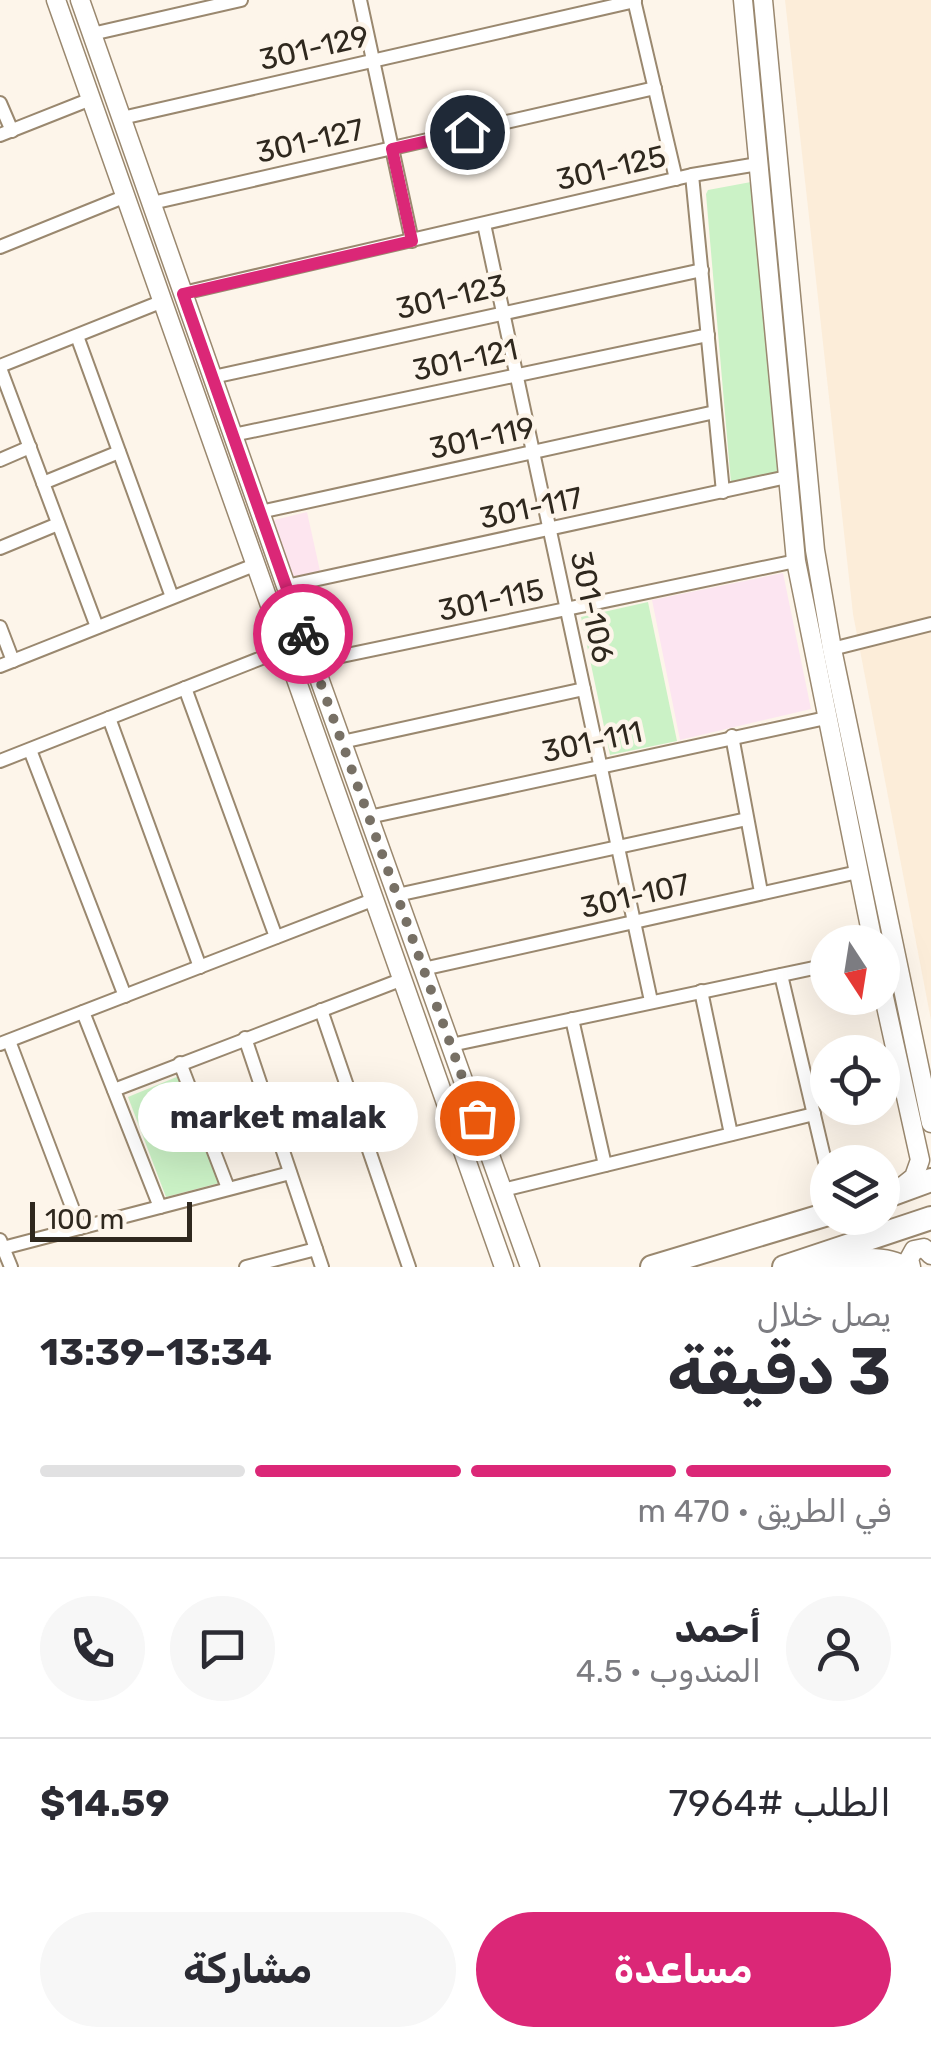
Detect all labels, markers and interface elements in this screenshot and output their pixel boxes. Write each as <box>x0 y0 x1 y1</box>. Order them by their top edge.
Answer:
street label: 301-129 <box>256 18 372 78</box>
pin <box>425 90 510 175</box>
icon: home <box>440 105 495 160</box>
street label: 301-127 <box>253 111 367 171</box>
street label: 301-125 <box>553 138 669 198</box>
street label: 301-123 <box>392 267 510 327</box>
street label: 301-121 <box>409 331 521 389</box>
street label: 301-119 <box>426 409 538 467</box>
street label: 301-117 <box>476 480 586 536</box>
street label: 301-106 <box>563 548 621 666</box>
street label: 301-115 <box>435 571 547 629</box>
courier <box>253 584 353 684</box>
icon: bike <box>276 607 331 662</box>
street label: 301-111 <box>538 714 646 770</box>
street label: 301-107 <box>577 866 693 926</box>
north arrow <box>810 925 900 1015</box>
map controls <box>810 925 900 1235</box>
button: locate <box>810 1035 900 1125</box>
pin <box>435 1076 520 1161</box>
callout: market malak <box>137 1083 417 1153</box>
icon: bag <box>450 1091 505 1146</box>
text: market malak <box>170 1098 386 1136</box>
button: layers <box>810 1145 900 1235</box>
scale bar <box>30 1197 192 1242</box>
text: 100 m <box>45 1203 124 1236</box>
text: يصل خلال <box>757 1296 891 1334</box>
text: 13:34–13:39 <box>40 1329 272 1375</box>
text: 3 دقيقة <box>667 1333 891 1410</box>
text: في الطريق · 470 m <box>637 1492 891 1530</box>
button: phone <box>40 1596 145 1701</box>
button: chat <box>170 1596 275 1701</box>
button: person <box>786 1596 891 1701</box>
text: أحمد <box>674 1606 761 1652</box>
text: المندوب · 4.5 <box>576 1652 761 1690</box>
text: $14.59 <box>40 1780 170 1826</box>
text: الطلب #7964 <box>669 1780 891 1826</box>
button: مشاركة <box>40 1912 456 2027</box>
button: مساعدة <box>476 1912 891 2027</box>

